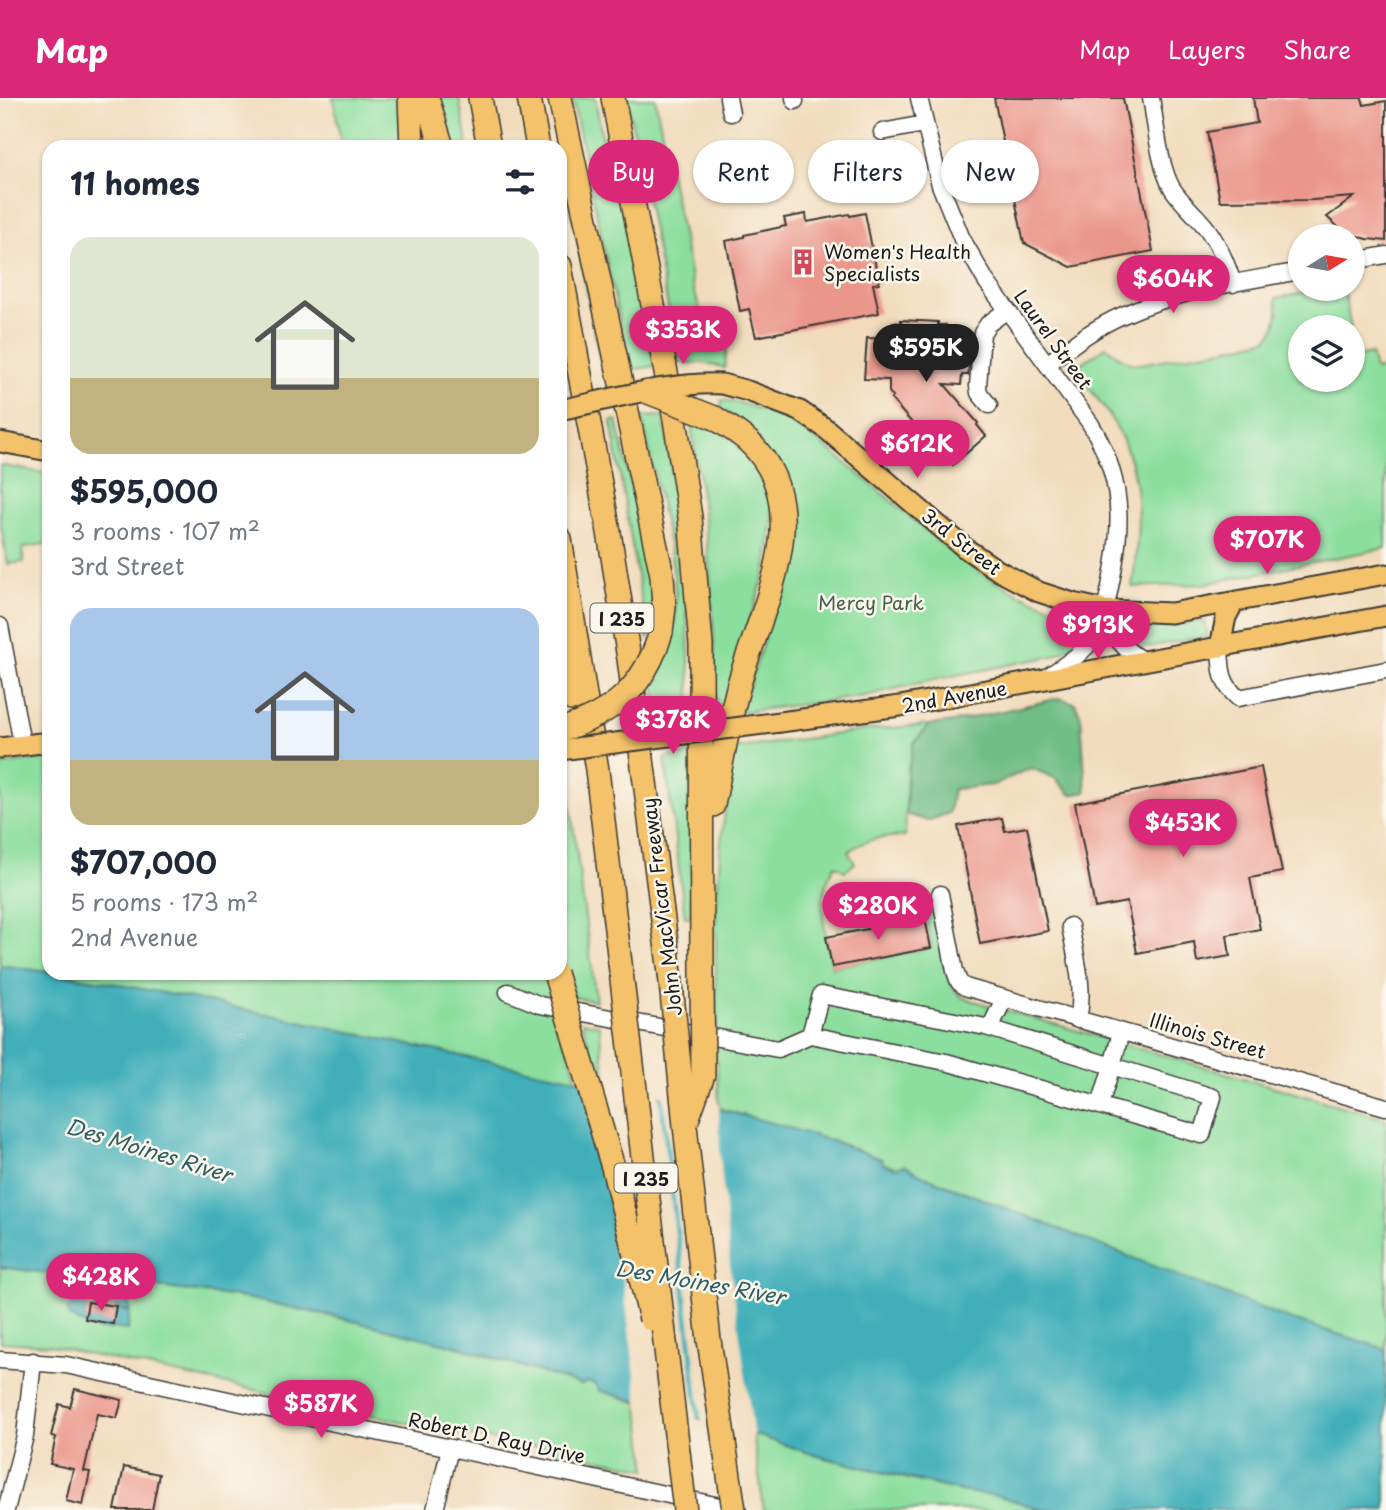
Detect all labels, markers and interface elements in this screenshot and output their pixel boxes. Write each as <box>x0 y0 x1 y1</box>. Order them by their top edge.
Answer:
text: Map <box>35 24 108 74</box>
text: Map <box>1079 31 1130 67</box>
text: Layers <box>1168 31 1245 67</box>
text: Share <box>1283 31 1351 67</box>
chip: Buy <box>588 140 679 203</box>
chip: Rent <box>693 140 794 203</box>
chip: Filters <box>808 140 927 203</box>
chip: New <box>941 140 1039 203</box>
text: 11 homes <box>70 160 200 205</box>
icon: filters <box>501 163 539 201</box>
north arrow <box>1288 224 1365 301</box>
map controls <box>1288 224 1365 392</box>
place label: Women's Health Specialists <box>824 237 971 287</box>
building icon: Women's Health Specialists <box>788 247 818 277</box>
pin: $604K <box>1124 256 1222 315</box>
text: $604K <box>1133 260 1213 295</box>
icon: home <box>242 282 368 408</box>
street label: Laurel Street <box>1008 283 1100 395</box>
pin: $353K <box>634 306 732 366</box>
text: $353K <box>645 311 721 346</box>
button: layers <box>1288 315 1365 392</box>
pin: $595K <box>877 324 975 384</box>
text: $595K <box>889 329 963 364</box>
pin: $612K <box>868 420 966 480</box>
text: $612K <box>881 425 954 460</box>
text: $595,000 <box>70 468 218 513</box>
street label: 3rd Street <box>916 501 1008 581</box>
text: 3 rooms · 107 m² <box>70 513 260 548</box>
pin: $707K <box>1218 517 1316 576</box>
text: $707K <box>1230 521 1304 556</box>
text: 3rd Street <box>70 548 184 583</box>
park label: Mercy Park <box>818 588 924 616</box>
pin: $913K <box>1049 602 1147 661</box>
road number: I 235 <box>590 604 654 632</box>
text: $913K <box>1062 606 1134 641</box>
icon: home <box>242 653 368 779</box>
street label: 2nd Avenue <box>899 673 1009 719</box>
pin: $378K <box>624 696 722 756</box>
text: $378K <box>636 701 710 736</box>
street label: John MacVicar Freeway <box>634 796 688 1018</box>
pin: $453K <box>1134 800 1232 859</box>
text: $453K <box>1145 804 1221 839</box>
text: $707,000 <box>70 839 217 884</box>
pin: $280K <box>829 882 927 942</box>
text: 5 rooms · 173 m² <box>70 884 258 919</box>
text: $280K <box>838 887 918 922</box>
text: 2nd Avenue <box>70 919 198 954</box>
street label: Illinois Street <box>1147 1005 1270 1065</box>
water label: Des Moines River <box>62 1109 238 1190</box>
road number: I 235 <box>614 1163 678 1192</box>
water label: Des Moines River <box>613 1250 790 1312</box>
pin: $428K <box>52 1254 150 1313</box>
text: $428K <box>62 1258 140 1293</box>
pin: $587K <box>272 1380 370 1440</box>
text: $587K <box>284 1385 358 1420</box>
street label: Robert D. Ray Drive <box>406 1405 588 1469</box>

